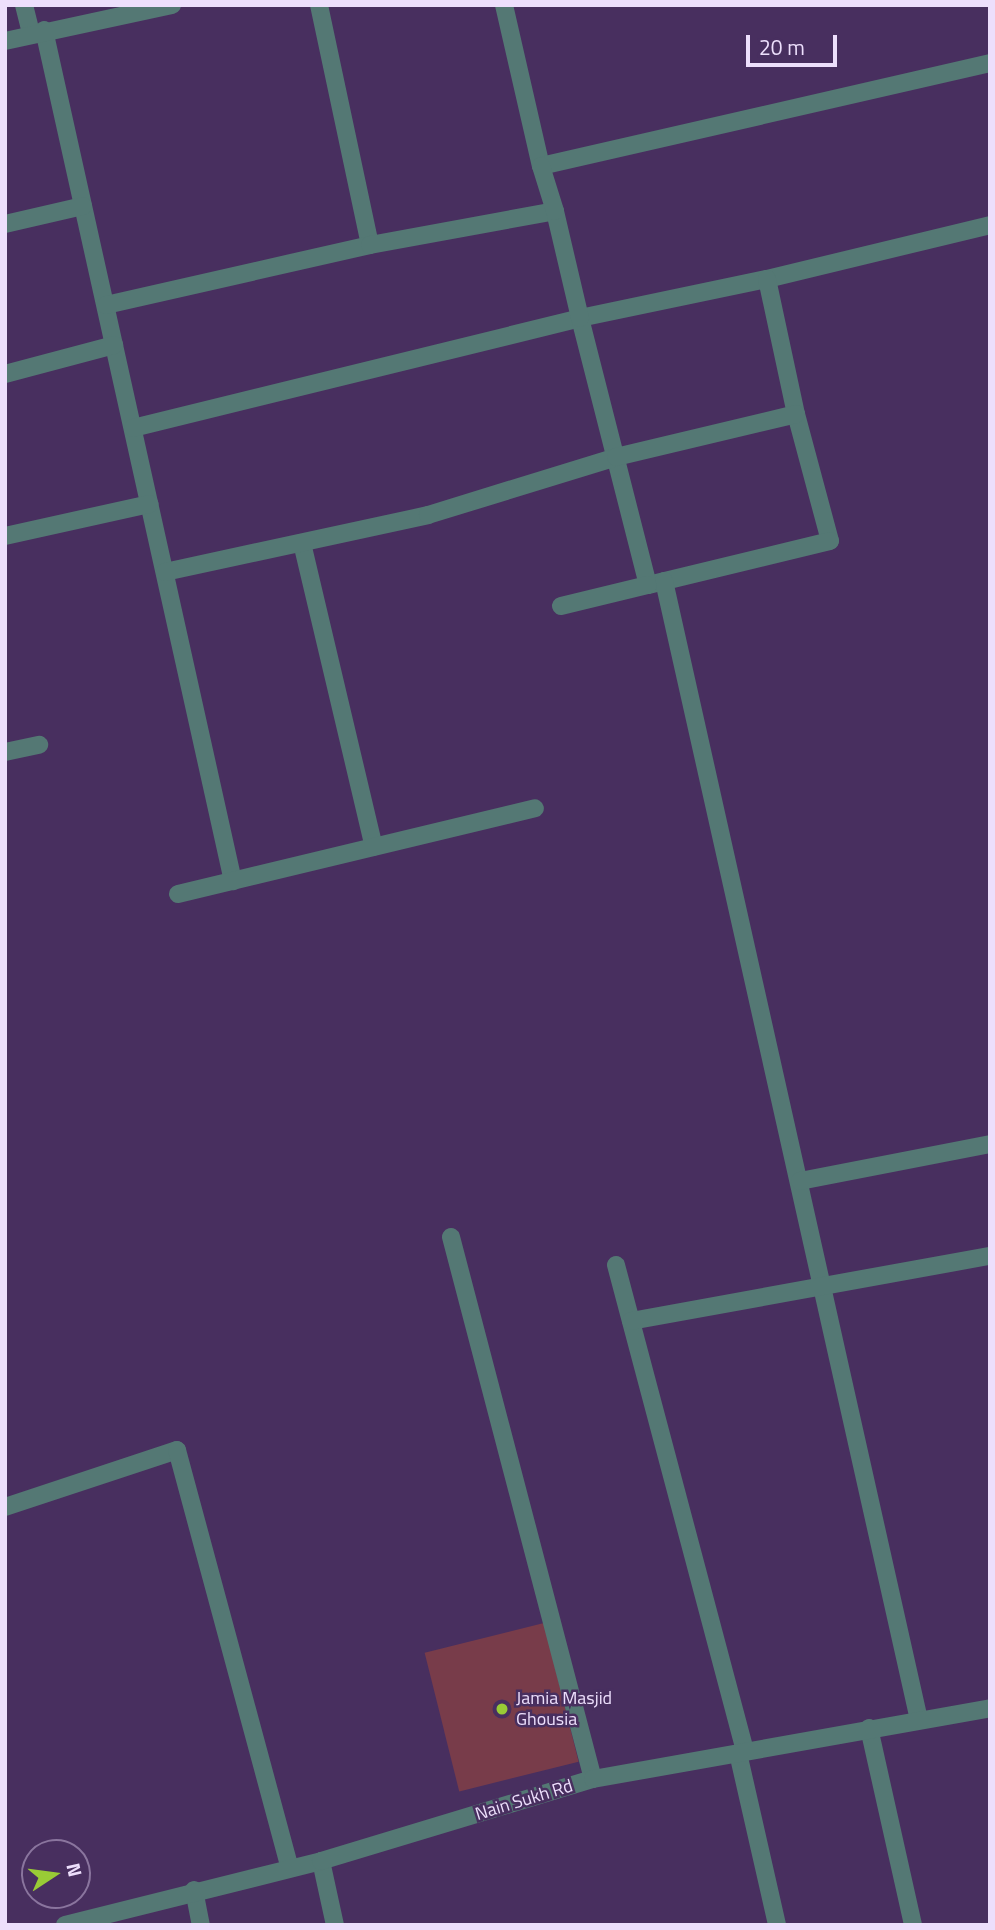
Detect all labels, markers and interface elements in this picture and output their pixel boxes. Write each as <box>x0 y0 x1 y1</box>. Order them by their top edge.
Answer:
scale bar <box>750 21 841 65</box>
text: 20 m <box>759 31 805 63</box>
place label: Jamia Masjid Ghousia <box>516 1688 612 1730</box>
marker: Jamia Masjid Ghousia <box>494 1701 510 1717</box>
street label: Nain Sukh Rd <box>473 1775 575 1825</box>
north arrow <box>21 1839 91 1909</box>
text: N <box>59 1860 91 1879</box>

